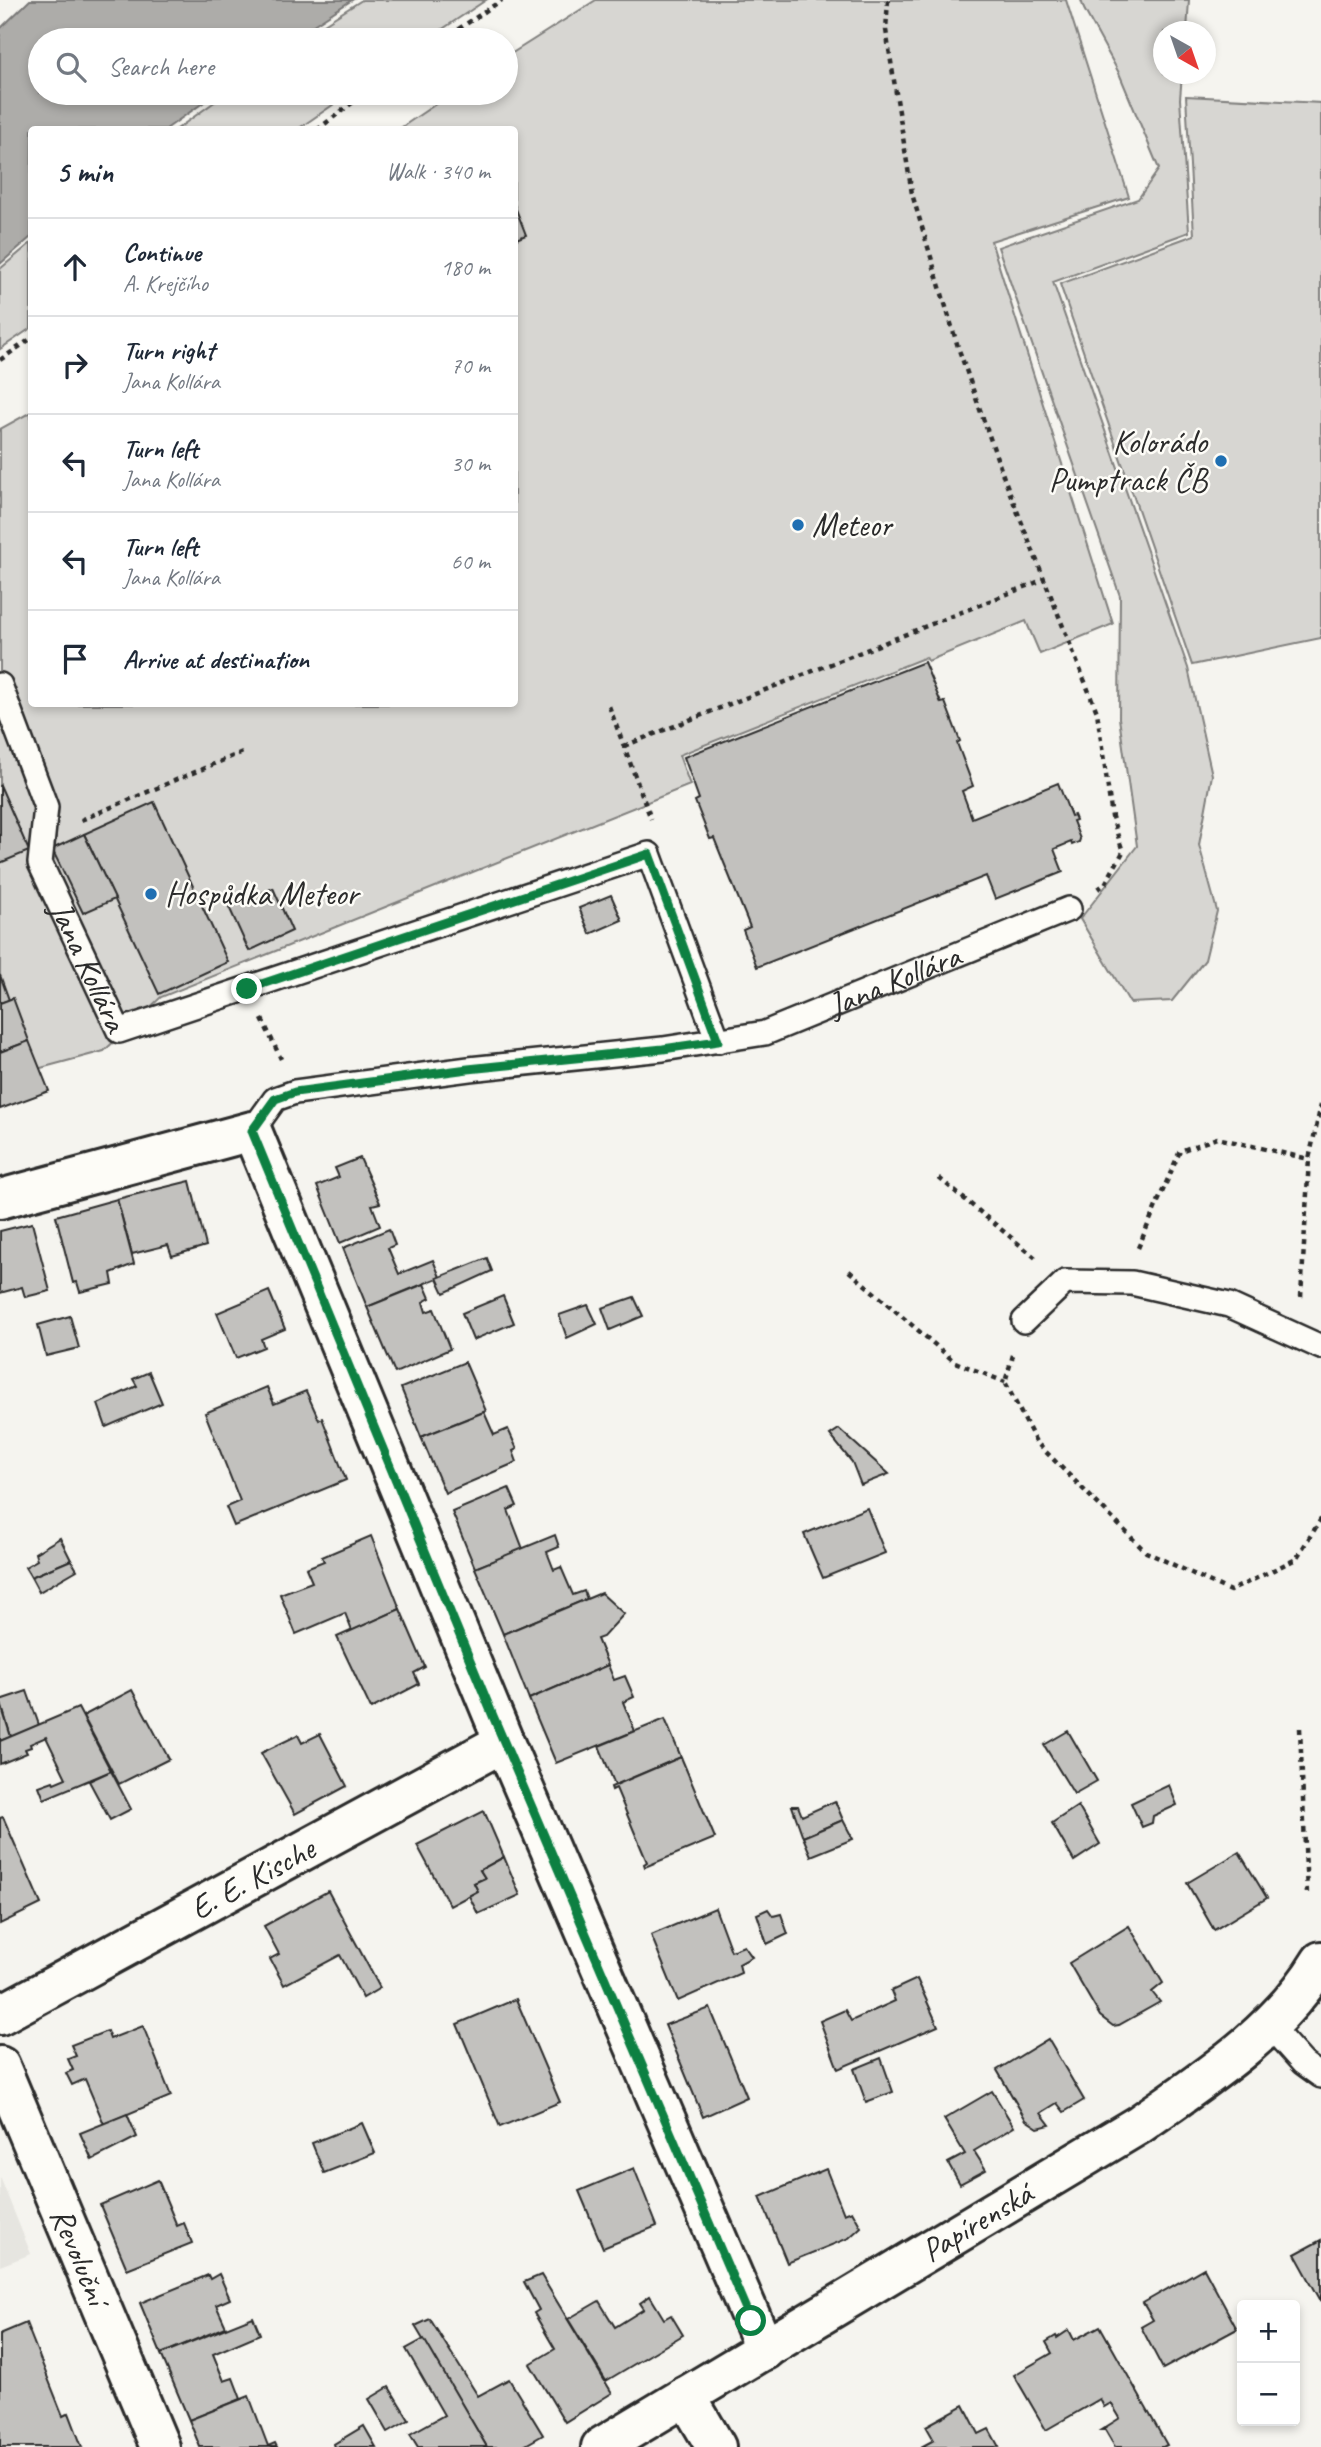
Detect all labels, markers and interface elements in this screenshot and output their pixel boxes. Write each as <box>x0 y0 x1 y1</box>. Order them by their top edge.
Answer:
north arrow <box>1153 21 1216 84</box>
search box <box>28 28 518 105</box>
icon: search <box>52 48 90 86</box>
text: Search here <box>108 50 214 83</box>
text: 5 min <box>56 153 113 191</box>
text: Walk · 340 m <box>386 157 490 186</box>
text: Continue <box>123 236 201 269</box>
icon: ahead <box>56 248 94 286</box>
text: 180 m <box>441 253 490 282</box>
text: A. Krejčího <box>123 269 208 298</box>
text: Turn right <box>123 334 214 367</box>
icon: right <box>56 346 94 384</box>
text: 70 m <box>451 351 490 380</box>
text: Jana Kollára <box>123 367 220 396</box>
place label: Kolorádo Pumptrack ČB <box>1049 421 1209 501</box>
text: Turn left <box>123 432 198 465</box>
icon: left <box>56 444 94 482</box>
text: 30 m <box>451 449 490 478</box>
marker: Kolorádo Pumptrack ČB <box>1213 453 1229 469</box>
text: Jana Kollára <box>123 465 220 494</box>
place label: Meteor <box>812 504 894 546</box>
marker: Meteor <box>790 517 806 533</box>
text: Turn left <box>123 530 198 563</box>
icon: left <box>56 542 94 580</box>
text: 60 m <box>451 547 490 576</box>
text: Jana Kollára <box>123 563 220 592</box>
icon: arrive <box>56 640 94 678</box>
text: Arrive at destination <box>123 643 309 676</box>
place label: Hospůdka Meteor <box>165 873 361 915</box>
marker: Hospůdka Meteor <box>143 886 159 902</box>
street label: Jana Kollára <box>39 893 138 1041</box>
street label: Jana Kollára <box>820 934 969 1027</box>
route end <box>231 973 262 1004</box>
street label: E. E. Kische <box>183 1826 324 1929</box>
street label: Papírenská <box>913 2171 1043 2271</box>
street label: Revoluční <box>41 2201 121 2317</box>
map controls <box>1237 2300 1300 2426</box>
button: + <box>1237 2300 1300 2363</box>
route start <box>735 2305 766 2336</box>
button: − <box>1237 2363 1300 2426</box>

